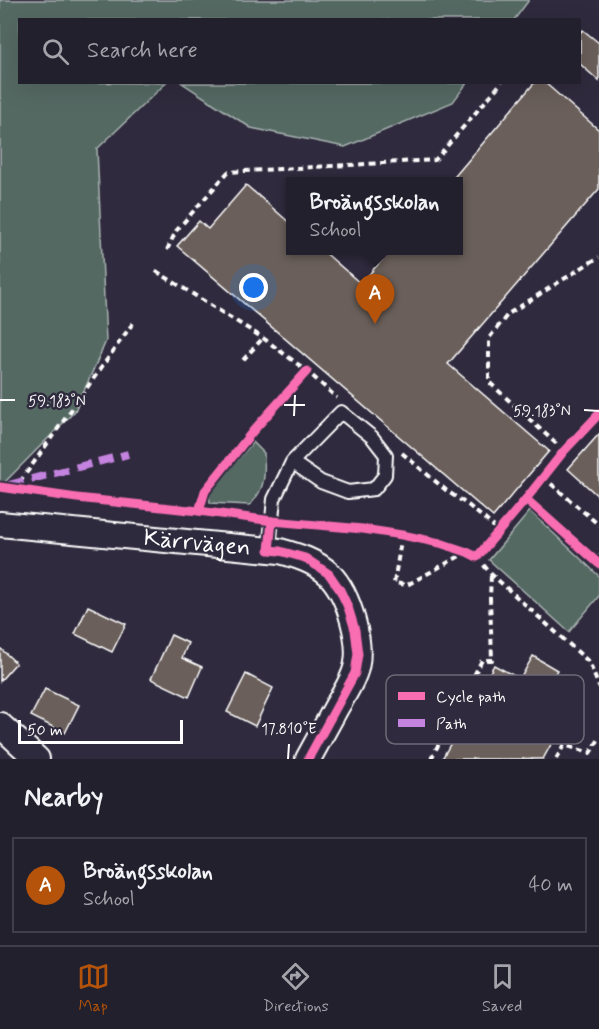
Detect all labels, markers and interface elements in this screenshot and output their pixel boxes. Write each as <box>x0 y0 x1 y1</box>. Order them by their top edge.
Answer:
search box <box>18 18 581 84</box>
icon: search <box>39 35 72 68</box>
text: Search here <box>87 37 198 65</box>
popup <box>286 177 463 255</box>
text: Broängsskolan <box>310 189 439 217</box>
text: School <box>310 217 361 244</box>
your location <box>239 273 268 302</box>
pin: A <box>356 274 394 324</box>
text: 59.183°N <box>28 392 86 412</box>
text: 59.183°N <box>513 402 571 422</box>
street label: Kärrvägen <box>142 522 252 564</box>
legend <box>386 675 584 744</box>
text: Cycle path <box>436 687 506 708</box>
text: Path <box>436 714 467 735</box>
scale bar <box>18 717 183 744</box>
text: 50 m <box>27 720 63 741</box>
text: 17.810°E <box>261 720 317 740</box>
text: Nearby <box>24 781 103 815</box>
text: Broängsskolan <box>83 858 213 886</box>
text: A <box>39 872 52 899</box>
text: 40 m <box>529 872 573 899</box>
text: School <box>83 886 135 913</box>
tab: Map <box>77 960 110 1017</box>
tab: Directions <box>263 960 329 1017</box>
tab: Saved <box>482 960 522 1017</box>

